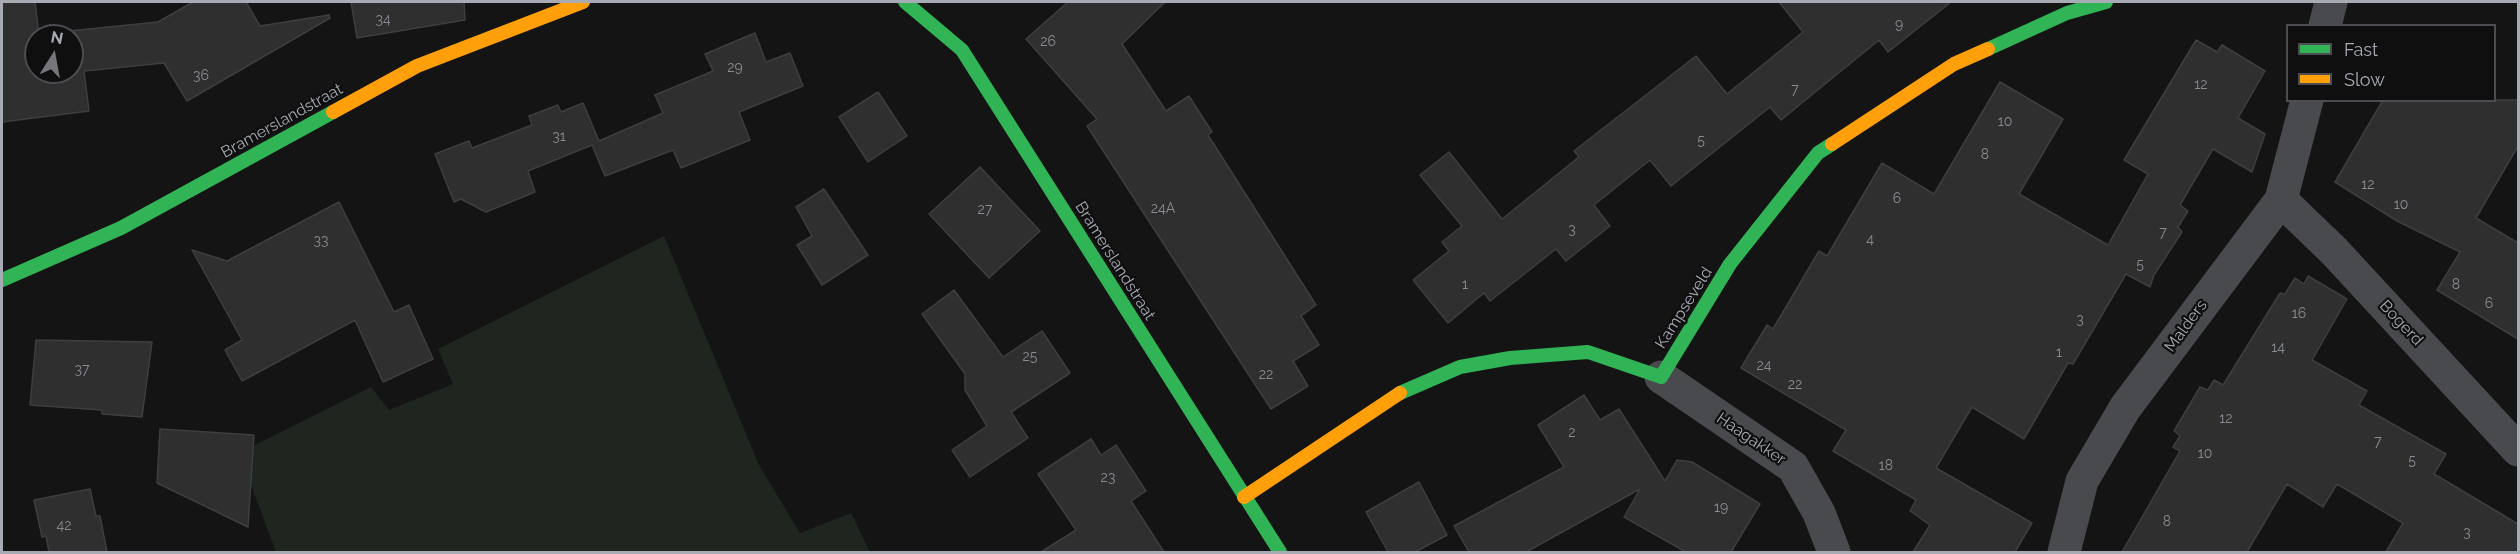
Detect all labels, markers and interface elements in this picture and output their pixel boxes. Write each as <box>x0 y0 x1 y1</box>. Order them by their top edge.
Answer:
house number: 34 <box>375 12 391 28</box>
house number: 9 <box>1895 17 1903 33</box>
north arrow <box>24 24 84 84</box>
legend <box>2286 24 2496 102</box>
text: N <box>49 27 65 48</box>
house number: 26 <box>1040 34 1056 50</box>
text: Fast <box>2344 39 2378 60</box>
house number: 29 <box>727 60 743 76</box>
house number: 36 <box>193 68 209 84</box>
text: Slow <box>2344 69 2385 90</box>
house number: 12 <box>2194 77 2208 93</box>
street label: Bramerslandstraat <box>218 80 346 162</box>
house number: 7 <box>1791 82 1799 98</box>
house number: 10 <box>1998 114 2012 130</box>
house number: 31 <box>552 129 566 145</box>
house number: 5 <box>1697 133 1705 149</box>
house number: 8 <box>1981 147 1989 163</box>
house number: 12 <box>2361 177 2375 193</box>
house number: 6 <box>1893 191 1901 207</box>
house number: 10 <box>2394 197 2408 213</box>
street label: Bramerslandstraat <box>1071 198 1159 324</box>
house number: 24A <box>1151 201 1175 217</box>
house number: 27 <box>978 202 992 218</box>
house number: 3 <box>1568 222 1576 238</box>
house number: 7 <box>2159 225 2167 241</box>
house number: 4 <box>1866 232 1874 248</box>
house number: 33 <box>314 233 328 249</box>
house number: 5 <box>2136 257 2144 273</box>
street label: Kampseveld <box>1651 264 1717 352</box>
house number: 1 <box>1462 277 1468 293</box>
house number: 8 <box>2452 277 2460 293</box>
street label: Malders <box>2161 296 2211 356</box>
street label: Bogerd <box>2375 296 2427 350</box>
house number: 6 <box>2485 296 2493 312</box>
house number: 16 <box>2292 306 2306 322</box>
house number: 3 <box>2076 312 2084 328</box>
house number: 14 <box>2271 340 2285 356</box>
house number: 1 <box>2056 345 2062 361</box>
house number: 25 <box>1023 349 1037 365</box>
house number: 24 <box>1757 358 1771 374</box>
house number: 37 <box>75 362 89 378</box>
house number: 22 <box>1259 367 1273 383</box>
house number: 22 <box>1788 377 1802 393</box>
street label: Haagakker <box>1713 409 1789 469</box>
house number: 12 <box>2219 411 2233 427</box>
house number: 2 <box>1568 425 1576 441</box>
house number: 7 <box>2374 434 2382 450</box>
house number: 10 <box>2198 446 2212 462</box>
house number: 5 <box>2408 453 2416 469</box>
house number: 18 <box>1879 458 1893 474</box>
house number: 23 <box>1101 470 1115 486</box>
house number: 19 <box>1714 500 1728 516</box>
house number: 8 <box>2163 514 2171 530</box>
house number: 42 <box>57 518 71 534</box>
house number: 3 <box>2463 525 2471 541</box>

